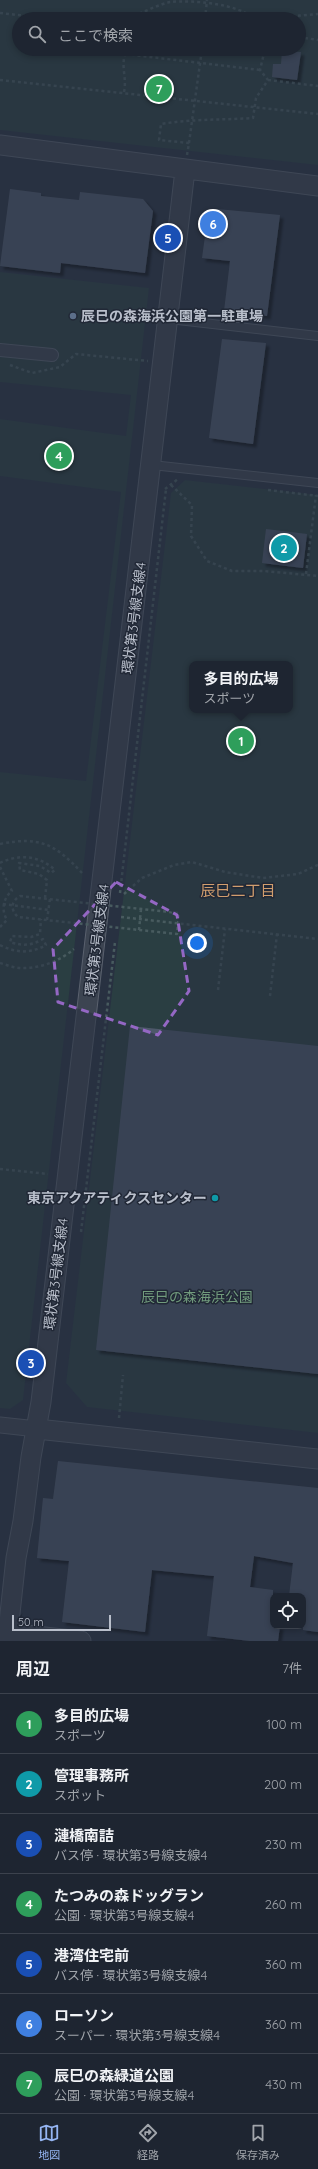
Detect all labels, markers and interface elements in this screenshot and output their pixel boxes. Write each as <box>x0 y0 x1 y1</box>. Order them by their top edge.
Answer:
search box <box>12 12 306 56</box>
icon: search <box>26 23 48 45</box>
text: ここで検索 <box>58 26 133 45</box>
pin: 7 <box>146 74 172 104</box>
pin: 6 <box>200 209 226 239</box>
pin: 5 <box>155 223 181 253</box>
place label: 辰巳の森海浜公園第一駐車場 <box>81 307 263 325</box>
marker: 辰巳の森海浜公園第一駐車場 <box>68 311 78 321</box>
pin: 4 <box>46 441 72 471</box>
pin: 2 <box>271 533 297 563</box>
street label: 環状第3号線支線4 <box>118 561 150 675</box>
popup <box>189 661 293 713</box>
text: 多目的広場 <box>203 669 279 688</box>
text: スポーツ <box>203 690 255 706</box>
pin: 1 <box>228 726 254 756</box>
district label: 辰巳二丁目 <box>200 881 276 900</box>
street label: 環状第3号線支線4 <box>81 883 113 997</box>
your location <box>187 933 207 953</box>
place label: 東京アクアティクスセンター <box>27 1189 207 1207</box>
marker: 東京アクアティクスセンター <box>210 1193 220 1203</box>
street label: 環状第3号線支線4 <box>40 1217 72 1331</box>
park label: 辰巳の森海浜公園 <box>141 1288 253 1306</box>
pin: 3 <box>18 1348 44 1378</box>
map controls <box>270 1593 306 1629</box>
button: locate <box>270 1593 306 1629</box>
scale bar <box>12 1613 111 1632</box>
text: 50 m <box>18 1615 44 1629</box>
text: 周辺 <box>16 1658 50 1679</box>
text: 7件 <box>282 1660 302 1676</box>
text: 多目的広場 <box>54 1706 129 1725</box>
text: 1 <box>26 1716 32 1732</box>
text: 100 m <box>266 1716 302 1732</box>
text: スポーツ <box>54 1727 106 1743</box>
text: 管理事務所 <box>54 1766 129 1785</box>
text: 2 <box>25 1776 33 1792</box>
text: 200 m <box>264 1776 302 1792</box>
text: スポット <box>54 1787 106 1803</box>
text: 漣橋南詰 <box>54 1826 114 1845</box>
text: 3 <box>26 1836 32 1852</box>
text: 230 m <box>265 1836 302 1852</box>
text: バス停 · 環状第3号線支線4 <box>54 1847 207 1863</box>
text: たつみの森ドッグラン <box>54 1886 204 1905</box>
text: 4 <box>25 1896 33 1912</box>
text: 260 m <box>265 1896 302 1912</box>
text: 公園 · 環状第3号線支線4 <box>54 1907 194 1923</box>
text: 港湾住宅前 <box>54 1946 129 1965</box>
text: 5 <box>25 1956 33 1972</box>
text: 360 m <box>265 1956 302 1972</box>
text: バス停 · 環状第3号線支線4 <box>54 1967 207 1983</box>
text: ローソン <box>54 2006 114 2025</box>
text: 6 <box>25 2016 33 2032</box>
text: 360 m <box>265 2016 302 2032</box>
text: スーパー · 環状第3号線支線4 <box>54 2027 220 2043</box>
text: 辰巳の森緑道公園 <box>54 2066 174 2085</box>
text: 7 <box>25 2076 33 2092</box>
text: 430 m <box>265 2076 302 2092</box>
text: 公園 · 環状第3号線支線4 <box>54 2087 194 2103</box>
tab: 地図 <box>38 2122 60 2162</box>
tab: 経路 <box>137 2122 159 2162</box>
tab: 保存済み <box>236 2122 280 2162</box>

